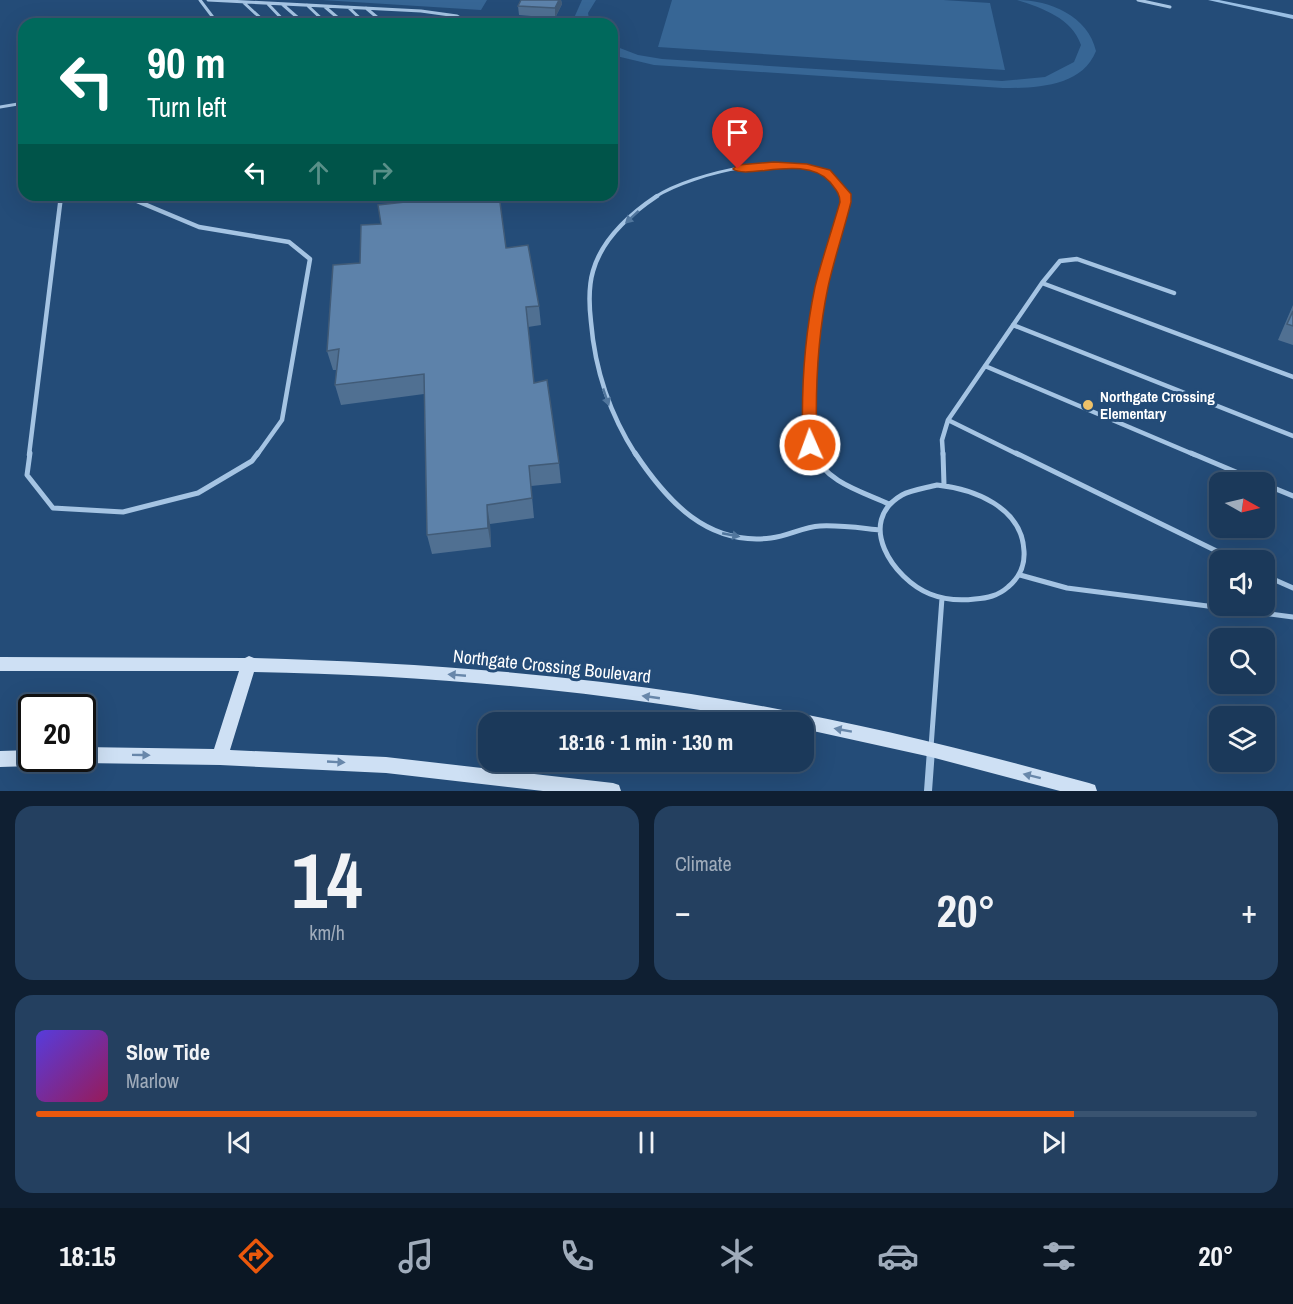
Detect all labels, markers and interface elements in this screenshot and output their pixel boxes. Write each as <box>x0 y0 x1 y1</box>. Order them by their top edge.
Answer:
text: 90 m <box>147 35 226 91</box>
icon: left <box>48 42 126 120</box>
text: Turn left <box>147 89 226 125</box>
pin <box>712 107 763 169</box>
icon: arrive <box>721 116 754 149</box>
icon: left <box>239 156 272 189</box>
icon: ahead <box>302 156 335 189</box>
icon: right <box>365 156 398 189</box>
one-way arrow <box>624 210 639 224</box>
place label: Northgate Crossing Elementary <box>1100 386 1215 424</box>
one-way arrow <box>602 388 611 406</box>
marker: Northgate Crossing Elementary <box>1081 398 1095 412</box>
position arrow <box>778 413 842 477</box>
north arrow <box>1209 472 1275 538</box>
map controls <box>1209 472 1275 772</box>
one-way arrow <box>722 531 741 540</box>
button: sound <box>1209 550 1275 616</box>
button: search <box>1209 628 1275 694</box>
street label: Northgate Crossing Boulevard <box>452 643 652 689</box>
one-way arrow <box>447 670 466 680</box>
one-way arrow <box>641 692 660 701</box>
speed limit sign: 20 <box>18 694 96 772</box>
button: layers <box>1209 706 1275 772</box>
one-way arrow <box>833 725 852 734</box>
text: 18:16 · 1 min · 130 m <box>559 727 733 757</box>
one-way arrow <box>131 750 150 760</box>
one-way arrow <box>326 758 345 767</box>
one-way arrow <box>1023 771 1041 780</box>
text: 14 <box>291 827 363 932</box>
text: Climate <box>675 850 732 877</box>
text: 20° <box>936 880 996 941</box>
text: − <box>675 889 691 933</box>
text: + <box>1241 889 1257 933</box>
text: km/h <box>309 919 345 946</box>
text: Slow Tide <box>126 1037 210 1067</box>
text: Marlow <box>126 1067 179 1094</box>
icon: previous <box>223 1126 256 1159</box>
icon: pause <box>630 1126 663 1159</box>
icon: next <box>1037 1126 1070 1159</box>
icon: directions <box>235 1235 277 1277</box>
icon: music <box>395 1235 437 1277</box>
icon: phone <box>556 1235 598 1277</box>
icon: climate <box>716 1235 758 1277</box>
icon: car <box>877 1235 919 1277</box>
icon: filters <box>1038 1235 1080 1277</box>
text: 18:15 <box>59 1238 116 1274</box>
text: 20° <box>1198 1238 1234 1274</box>

